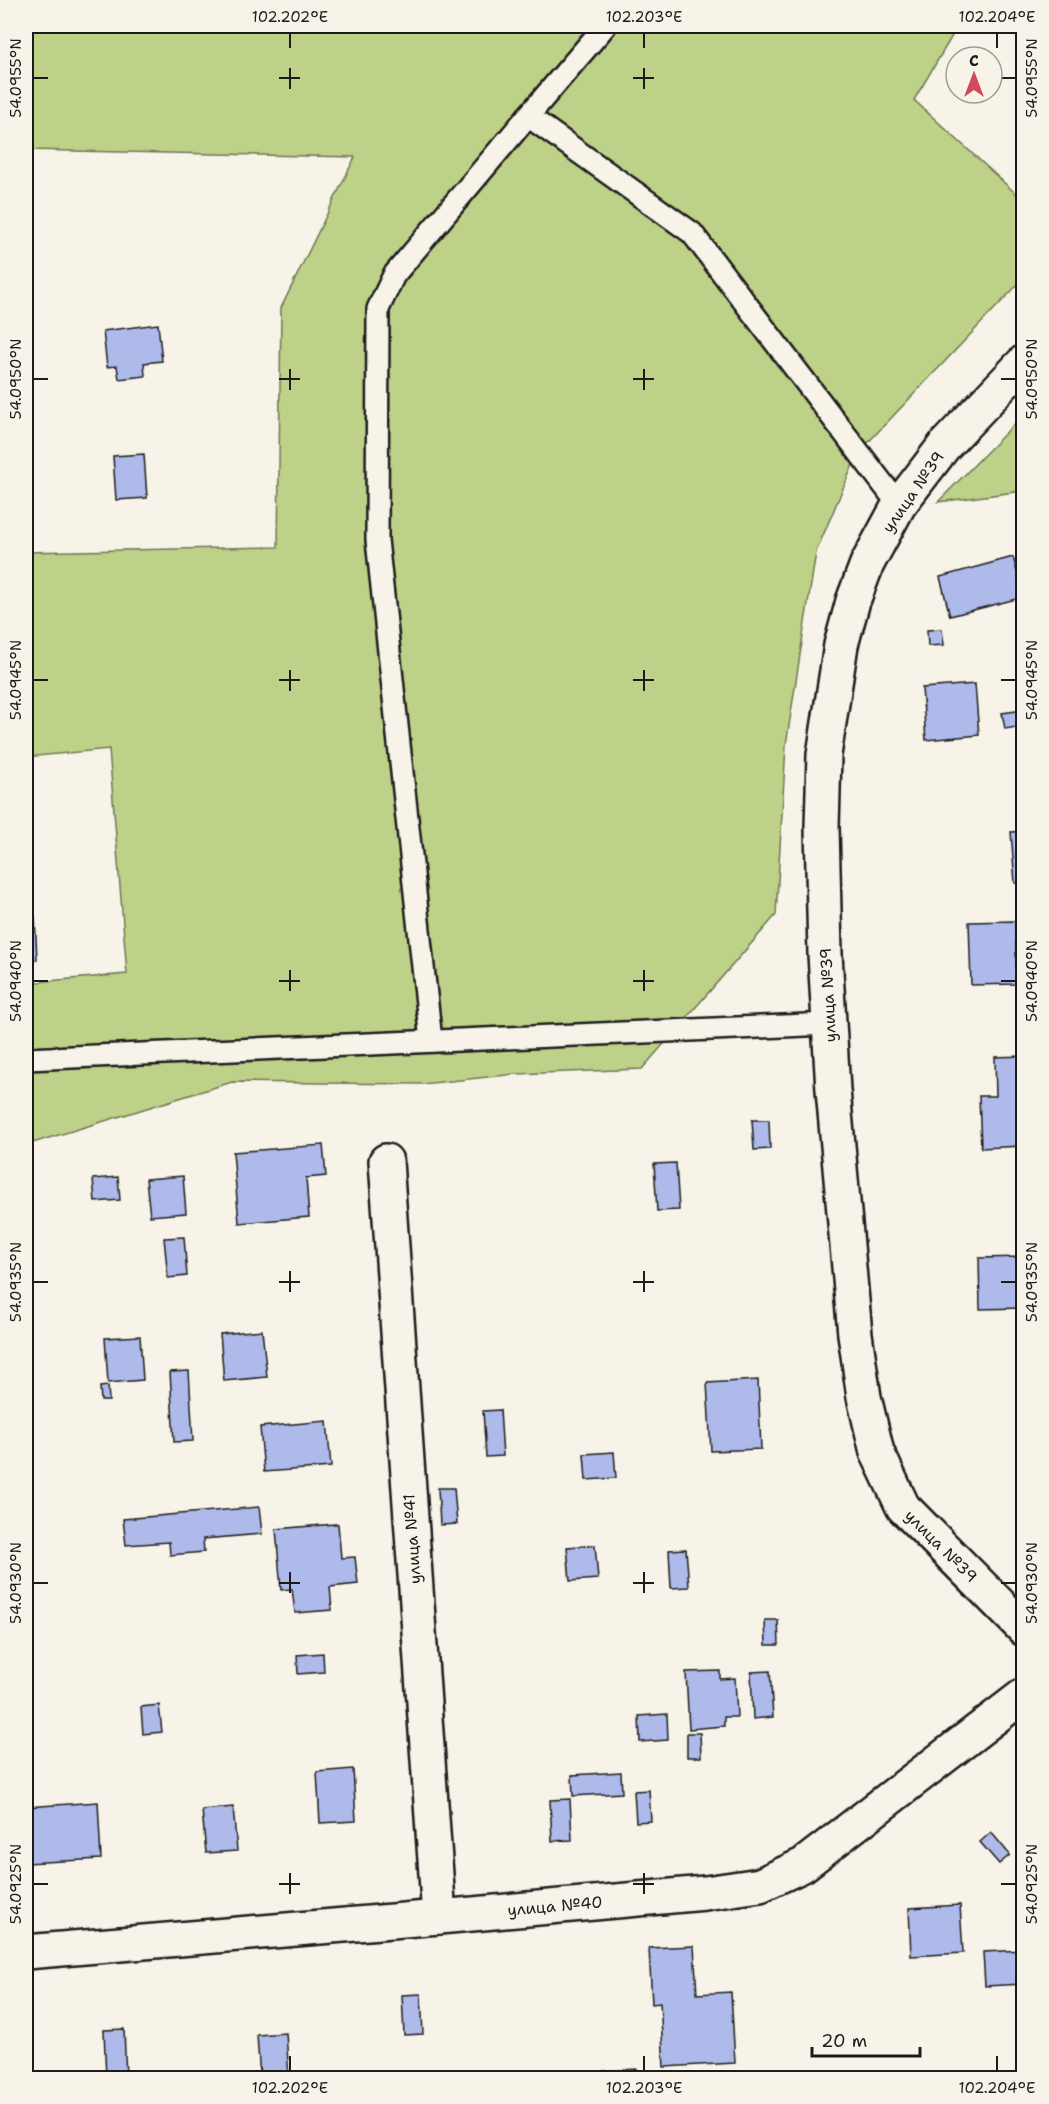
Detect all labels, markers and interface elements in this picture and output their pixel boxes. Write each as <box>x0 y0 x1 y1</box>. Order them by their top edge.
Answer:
text: 102.202°E <box>252 7 328 27</box>
text: 102.203°E <box>606 7 682 27</box>
text: 102.204°E <box>959 7 1035 27</box>
text: 54.0955°N <box>6 38 26 118</box>
text: 54.0955°N <box>1022 38 1042 118</box>
north arrow <box>944 45 1004 105</box>
text: С <box>969 50 979 71</box>
text: 54.0950°N <box>6 338 26 420</box>
text: 54.0950°N <box>1022 338 1042 420</box>
street label: улица №39 <box>877 447 949 537</box>
text: 54.0945°N <box>6 640 26 720</box>
text: 54.0945°N <box>1022 640 1042 720</box>
text: 54.0940°N <box>6 940 26 1022</box>
text: 54.0940°N <box>1022 940 1042 1022</box>
street label: улица №39 <box>815 947 841 1043</box>
text: 54.0935°N <box>6 1242 26 1322</box>
text: 54.0935°N <box>1022 1242 1042 1322</box>
street label: улица №41 <box>398 1493 426 1585</box>
street label: улица №39 <box>900 1505 982 1587</box>
text: 54.0930°N <box>6 1542 26 1624</box>
text: 54.0930°N <box>1022 1542 1042 1624</box>
text: 54.0925°N <box>6 1844 26 1924</box>
text: 54.0925°N <box>1022 1844 1042 1924</box>
street label: улица №40 <box>507 1891 603 1921</box>
scale bar <box>812 2020 920 2058</box>
text: 20 m <box>821 2029 867 2053</box>
text: 102.202°E <box>252 2078 328 2098</box>
text: 102.203°E <box>606 2078 682 2098</box>
text: 102.204°E <box>959 2078 1035 2098</box>

